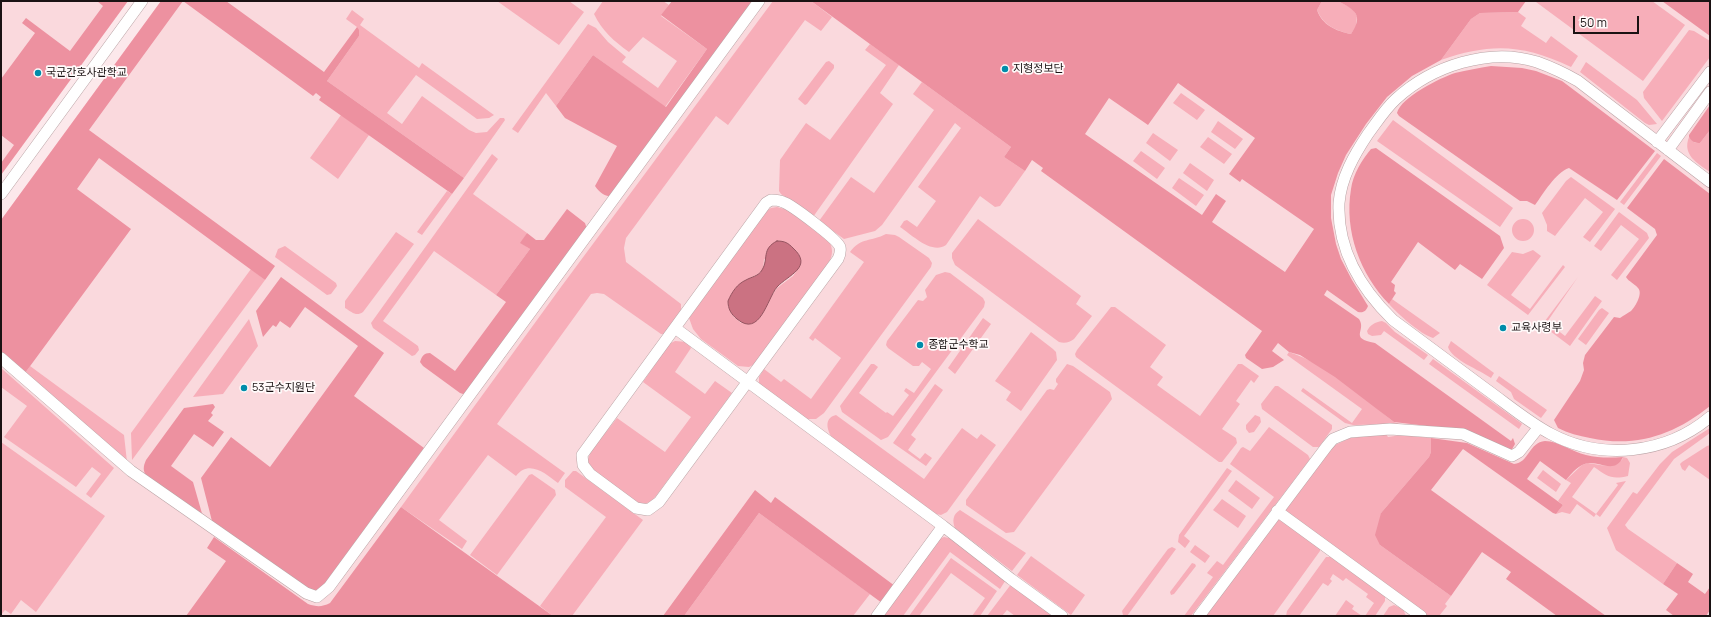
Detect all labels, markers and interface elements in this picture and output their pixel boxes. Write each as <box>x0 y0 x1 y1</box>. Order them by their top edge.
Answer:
scale bar <box>1575 8 1641 34</box>
text: 50 m <box>1580 14 1607 31</box>
place label: 지형정보단 <box>1013 62 1064 76</box>
marker: 지형정보단 <box>1000 64 1010 74</box>
place label: 국군간호사관학교 <box>46 66 127 80</box>
marker: 국군간호사관학교 <box>33 68 43 78</box>
place label: 교육사령부 <box>1511 321 1562 335</box>
marker: 교육사령부 <box>1498 323 1508 333</box>
place label: 종합군수학교 <box>928 338 989 352</box>
marker: 종합군수학교 <box>915 340 925 350</box>
place label: 53군수지원단 <box>252 381 315 395</box>
marker: 53군수지원단 <box>239 383 249 393</box>

